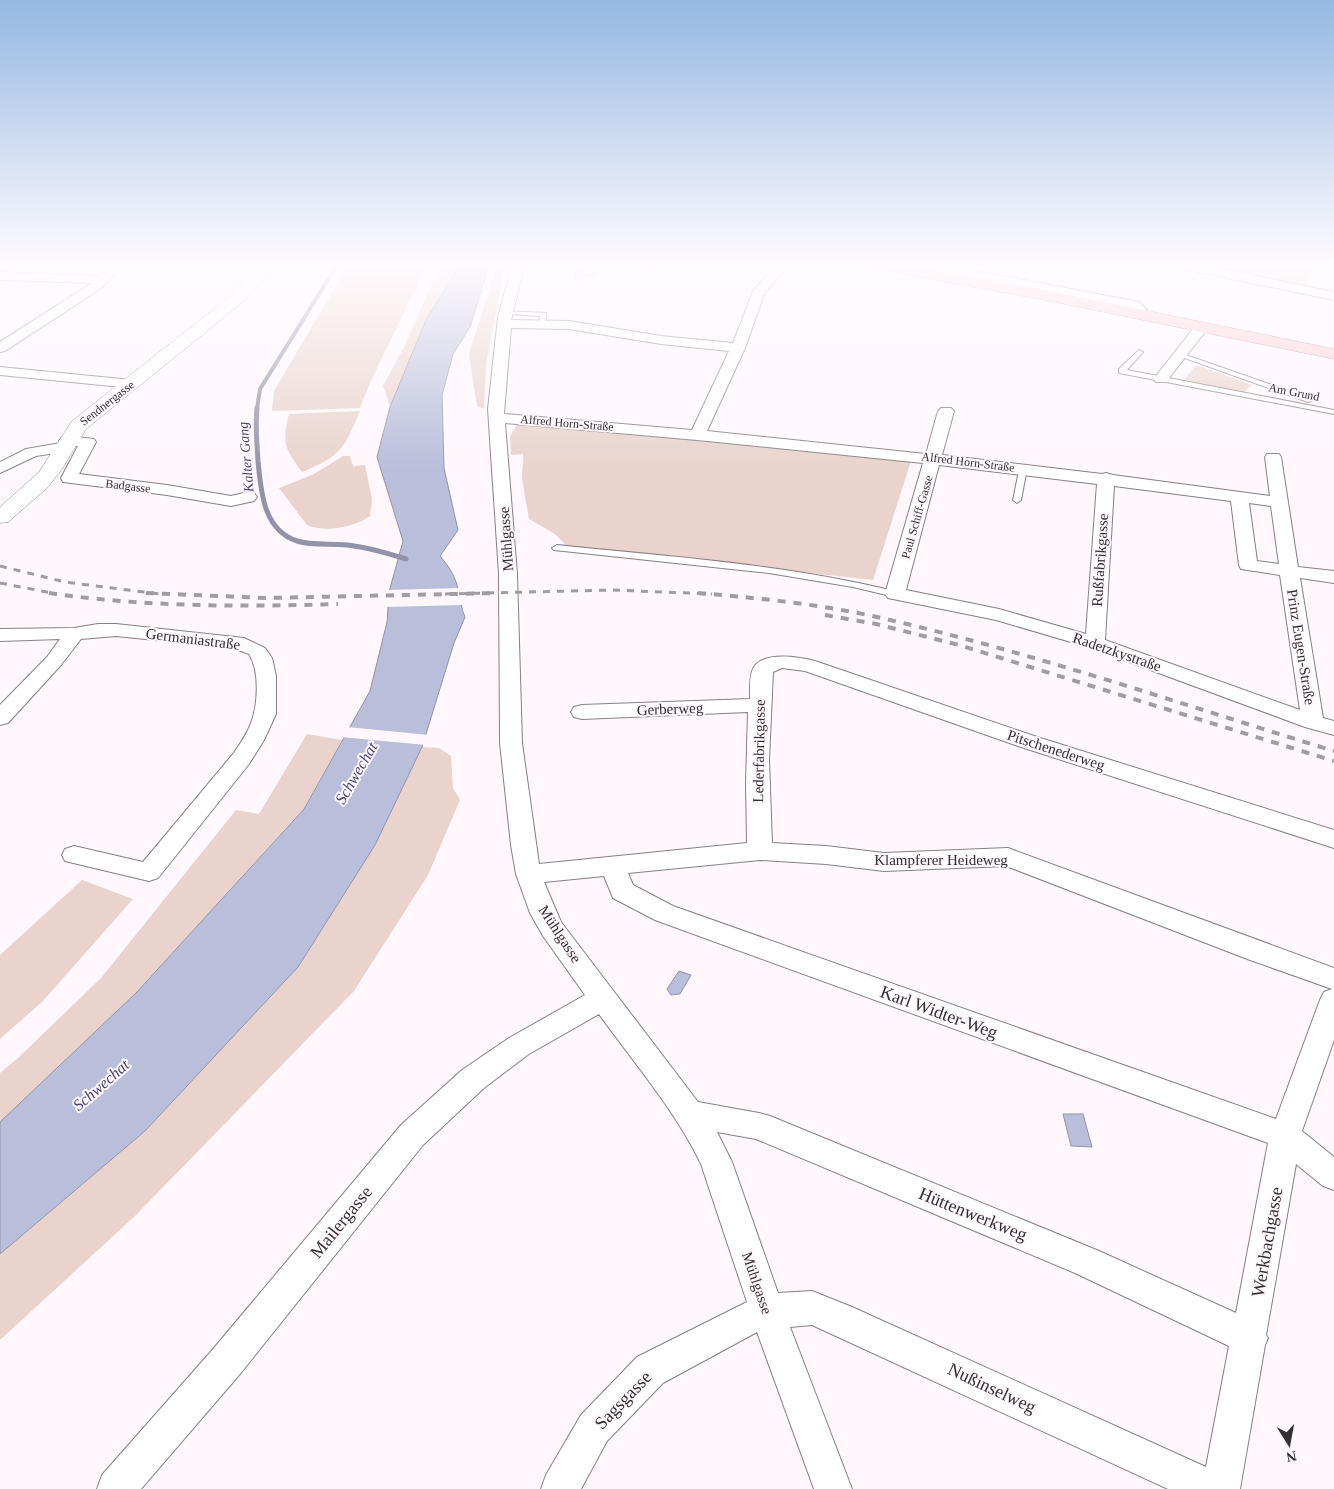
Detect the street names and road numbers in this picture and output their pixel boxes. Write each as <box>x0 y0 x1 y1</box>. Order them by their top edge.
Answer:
street label: Sendnergasse <box>77 377 137 429</box>
street label: Am Grund <box>1267 380 1321 404</box>
street label: Alfred Horn-Straße <box>520 412 614 434</box>
street label: Alfred Horn-Straße <box>921 449 1015 475</box>
street label: Paul Schiff-Gasse <box>898 474 936 560</box>
street label: Badgasse <box>105 476 151 496</box>
street label: Mühlgasse <box>496 506 516 572</box>
street label: Rußfabrikgasse <box>1089 513 1111 607</box>
street label: Prinz Eugen-Straße <box>1284 588 1318 706</box>
street label: Germaniastraße <box>145 625 241 653</box>
street label: Radetzkystraße <box>1071 629 1164 675</box>
street label: Lederfabrikgasse <box>750 699 768 803</box>
street label: Gerberweg <box>636 700 704 718</box>
street label: Pitschenederweg <box>1005 727 1107 773</box>
street label: Klampferer Heideweg <box>874 852 1008 868</box>
street label: Mühlgasse <box>536 902 585 966</box>
street label: Karl Widter-Weg <box>878 981 1000 1043</box>
street label: Mailergasse <box>306 1182 376 1262</box>
street label: Hüttenwerkweg <box>916 1183 1030 1245</box>
street label: Werkbachgasse <box>1247 1185 1287 1299</box>
street label: Mühlgasse <box>739 1250 775 1317</box>
street label: Nußinselweg <box>945 1359 1039 1417</box>
street label: Sagsgasse <box>590 1367 656 1433</box>

